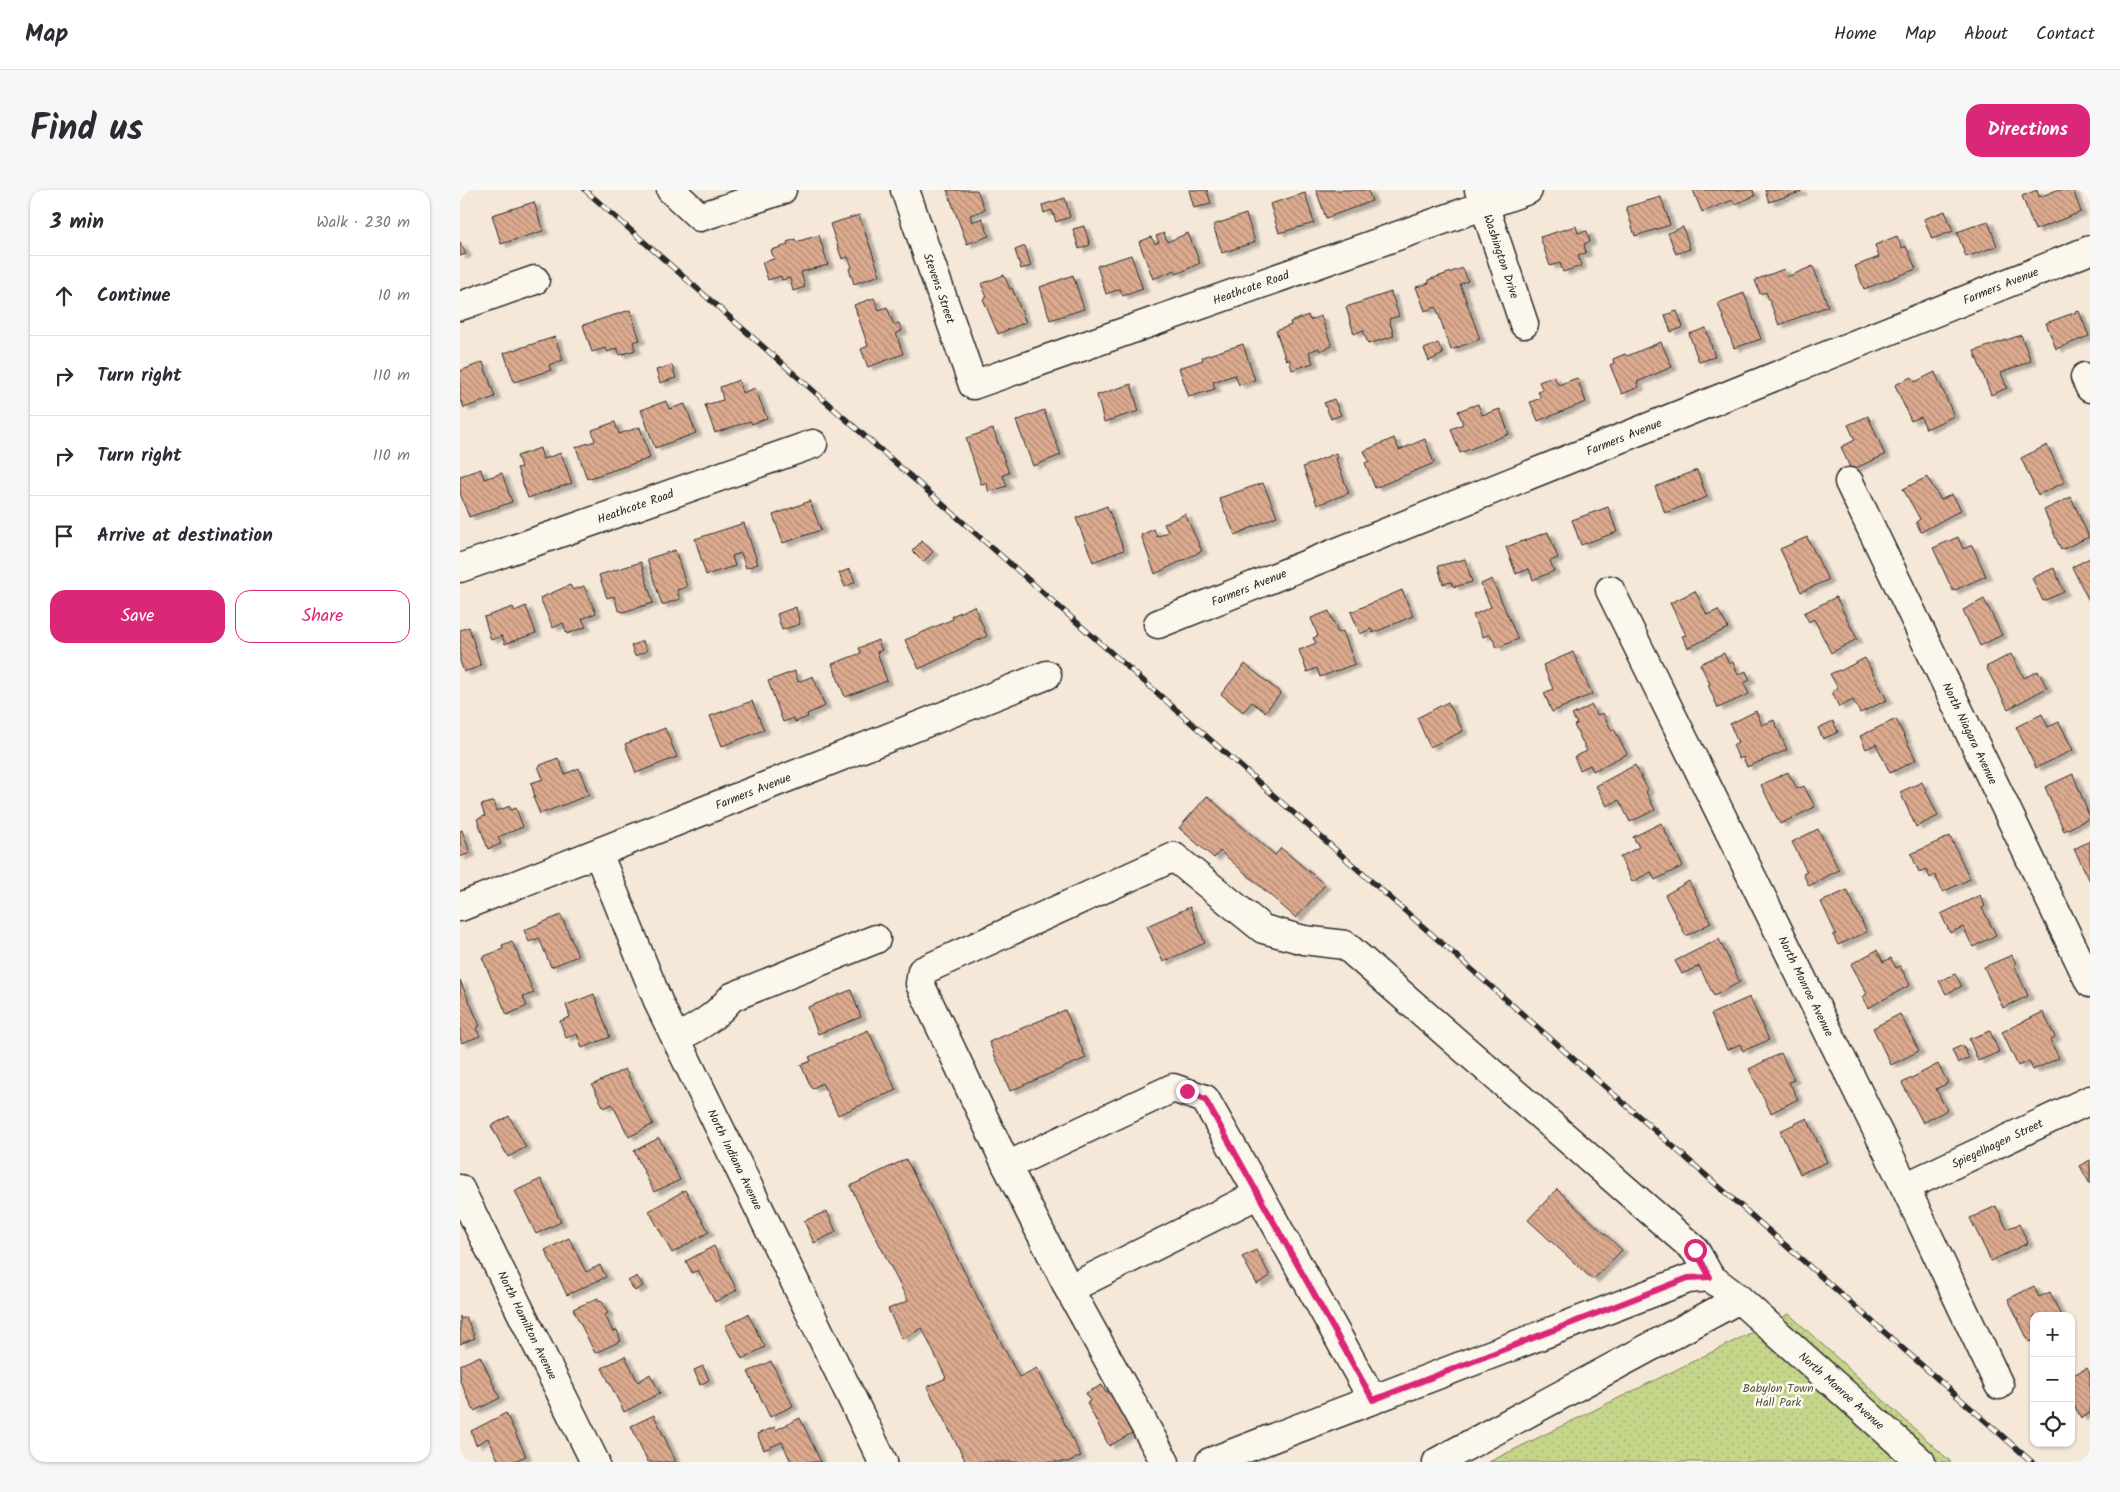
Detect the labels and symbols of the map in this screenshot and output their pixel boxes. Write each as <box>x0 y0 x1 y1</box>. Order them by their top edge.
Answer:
street label: Washington Drive <box>1478 212 1524 302</box>
street label: Stevens Street <box>918 250 960 326</box>
street label: Farmers Avenue <box>1960 262 2042 310</box>
street label: Heathcote Road <box>1210 265 1293 310</box>
street label: Farmers Avenue <box>1583 413 1665 461</box>
street label: Heathcote Road <box>595 484 677 529</box>
street label: Farmers Avenue <box>1208 564 1290 611</box>
street label: North Niagara Avenue <box>1937 679 2003 788</box>
street label: Farmers Avenue <box>712 767 794 815</box>
street label: North Monroe Avenue <box>1773 933 1839 1040</box>
route end <box>1176 1080 1199 1103</box>
street label: North Indiana Avenue <box>702 1106 768 1214</box>
street label: Spiegelhagen Street <box>1948 1114 2047 1173</box>
route start <box>1684 1239 1707 1262</box>
street label: North Hamilton Avenue <box>492 1268 563 1383</box>
street label: North Monroe Avenue <box>1794 1347 1889 1435</box>
park label: Babylon Town Hall Park <box>1742 1379 1814 1412</box>

